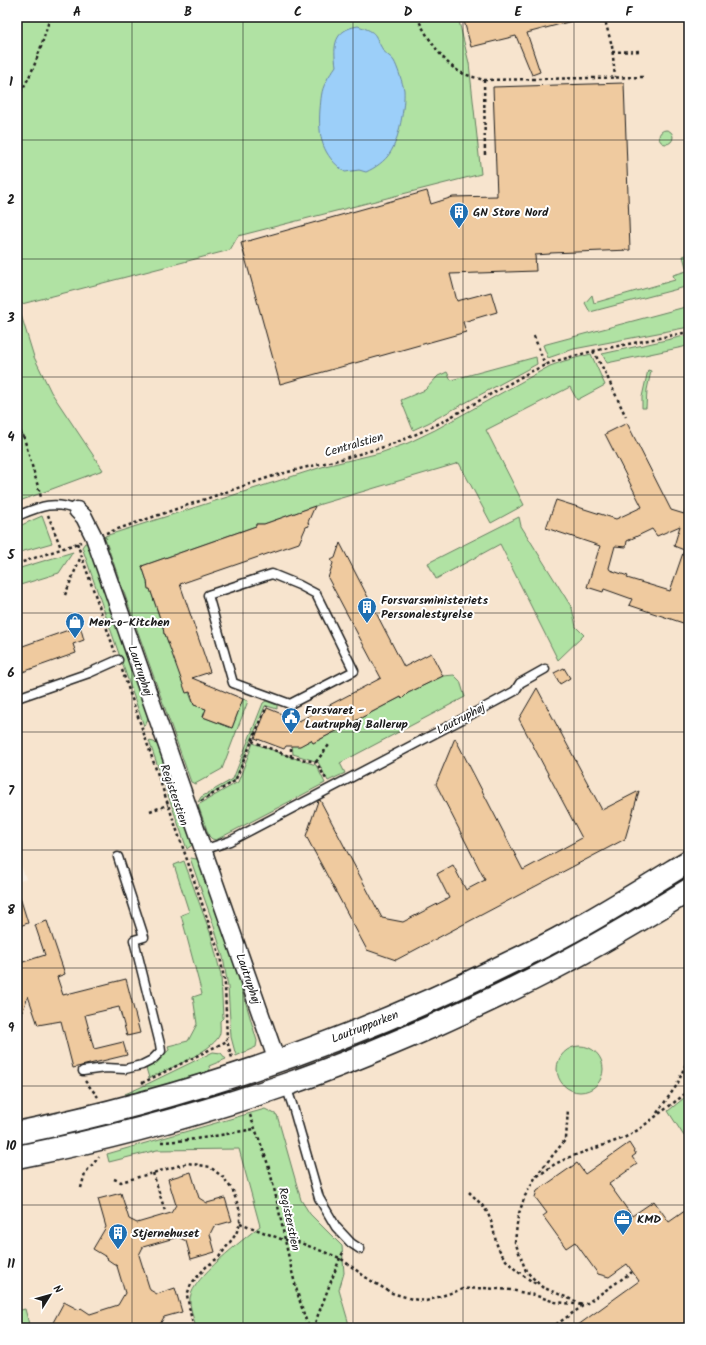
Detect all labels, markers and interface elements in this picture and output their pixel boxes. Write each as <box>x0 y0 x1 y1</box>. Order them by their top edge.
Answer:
text: A <box>73 2 81 23</box>
text: B <box>184 2 192 23</box>
text: C <box>294 2 302 23</box>
text: D <box>404 2 413 23</box>
text: E <box>514 2 522 23</box>
text: F <box>625 2 633 23</box>
text: 1 <box>9 72 13 93</box>
text: 2 <box>7 190 15 211</box>
building icon: GN Store Nord <box>448 201 470 229</box>
place label: GN Store Nord <box>473 203 549 222</box>
text: 3 <box>6 308 15 329</box>
text: 4 <box>7 427 15 448</box>
street label: Centralstien <box>322 428 386 462</box>
text: 5 <box>7 545 16 566</box>
place label: Forsvarsministeriets Personalestyrelse <box>381 591 488 624</box>
building icon: Forsvarsministeriets Personalestyrelse <box>356 596 378 624</box>
shop icon: Men-o-Kitchen <box>64 611 86 639</box>
place label: Men-o-Kitchen <box>89 613 170 632</box>
street label: Lautruphøj <box>122 643 158 700</box>
text: 6 <box>7 663 15 684</box>
street label: Lautruphøj <box>433 698 490 740</box>
place label: Forsvaret - Lautruphøj Ballerup <box>305 701 408 734</box>
public building icon: Forsvaret - Lautruphøj Ballerup <box>280 706 302 734</box>
street label: Registerstien <box>155 761 193 829</box>
text: 7 <box>8 781 15 802</box>
text: 8 <box>7 900 15 921</box>
street label: Lautruphøj <box>230 951 266 1008</box>
street label: Lautrupparken <box>329 1005 401 1049</box>
text: 9 <box>8 1018 15 1039</box>
text: 10 <box>6 1136 17 1157</box>
street label: Registerstien <box>273 1185 305 1253</box>
office icon: KMD <box>612 1208 634 1236</box>
place label: KMD <box>637 1210 661 1229</box>
building icon: Stjernehuset <box>107 1222 129 1250</box>
place label: Stjernehuset <box>132 1224 200 1243</box>
text: 11 <box>7 1254 15 1275</box>
north arrow <box>30 1275 70 1315</box>
text: N <box>48 1281 66 1298</box>

